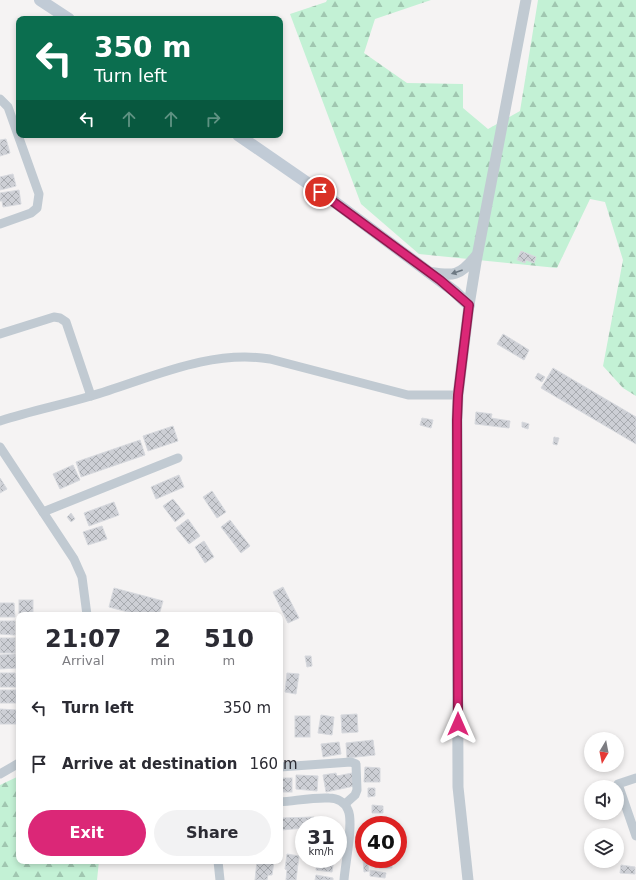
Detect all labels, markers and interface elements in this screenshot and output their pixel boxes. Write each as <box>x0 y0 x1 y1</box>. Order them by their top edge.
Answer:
text: 350 m <box>94 31 191 64</box>
icon: left <box>28 32 80 84</box>
text: Turn left <box>94 65 167 86</box>
icon: left <box>76 108 98 130</box>
icon: ahead <box>118 108 140 130</box>
icon: ahead <box>160 108 182 130</box>
icon: right <box>202 108 224 130</box>
pin <box>303 175 337 209</box>
icon: arrive <box>309 181 331 203</box>
one-way arrow <box>450 270 462 276</box>
text: 21:07 <box>45 625 121 653</box>
text: 2 <box>154 625 171 653</box>
text: 510 <box>204 625 254 653</box>
text: Arrival <box>62 653 104 668</box>
text: min <box>150 653 175 668</box>
text: m <box>223 653 235 668</box>
icon: left <box>28 697 50 719</box>
text: Turn left <box>62 699 134 717</box>
text: 350 m <box>223 699 271 717</box>
position arrow <box>437 703 479 745</box>
north arrow <box>584 732 624 772</box>
map controls <box>584 732 624 868</box>
icon: arrive <box>28 753 50 775</box>
text: Arrive at destination <box>62 755 237 773</box>
text: 160 m <box>249 755 298 773</box>
button: sound <box>584 780 624 820</box>
button: Exit <box>28 810 146 856</box>
button: Share <box>154 810 271 856</box>
speed limit sign: 40 <box>355 816 407 868</box>
text: 31 <box>307 825 335 849</box>
button: layers <box>584 828 624 868</box>
text: km/h <box>308 846 334 857</box>

